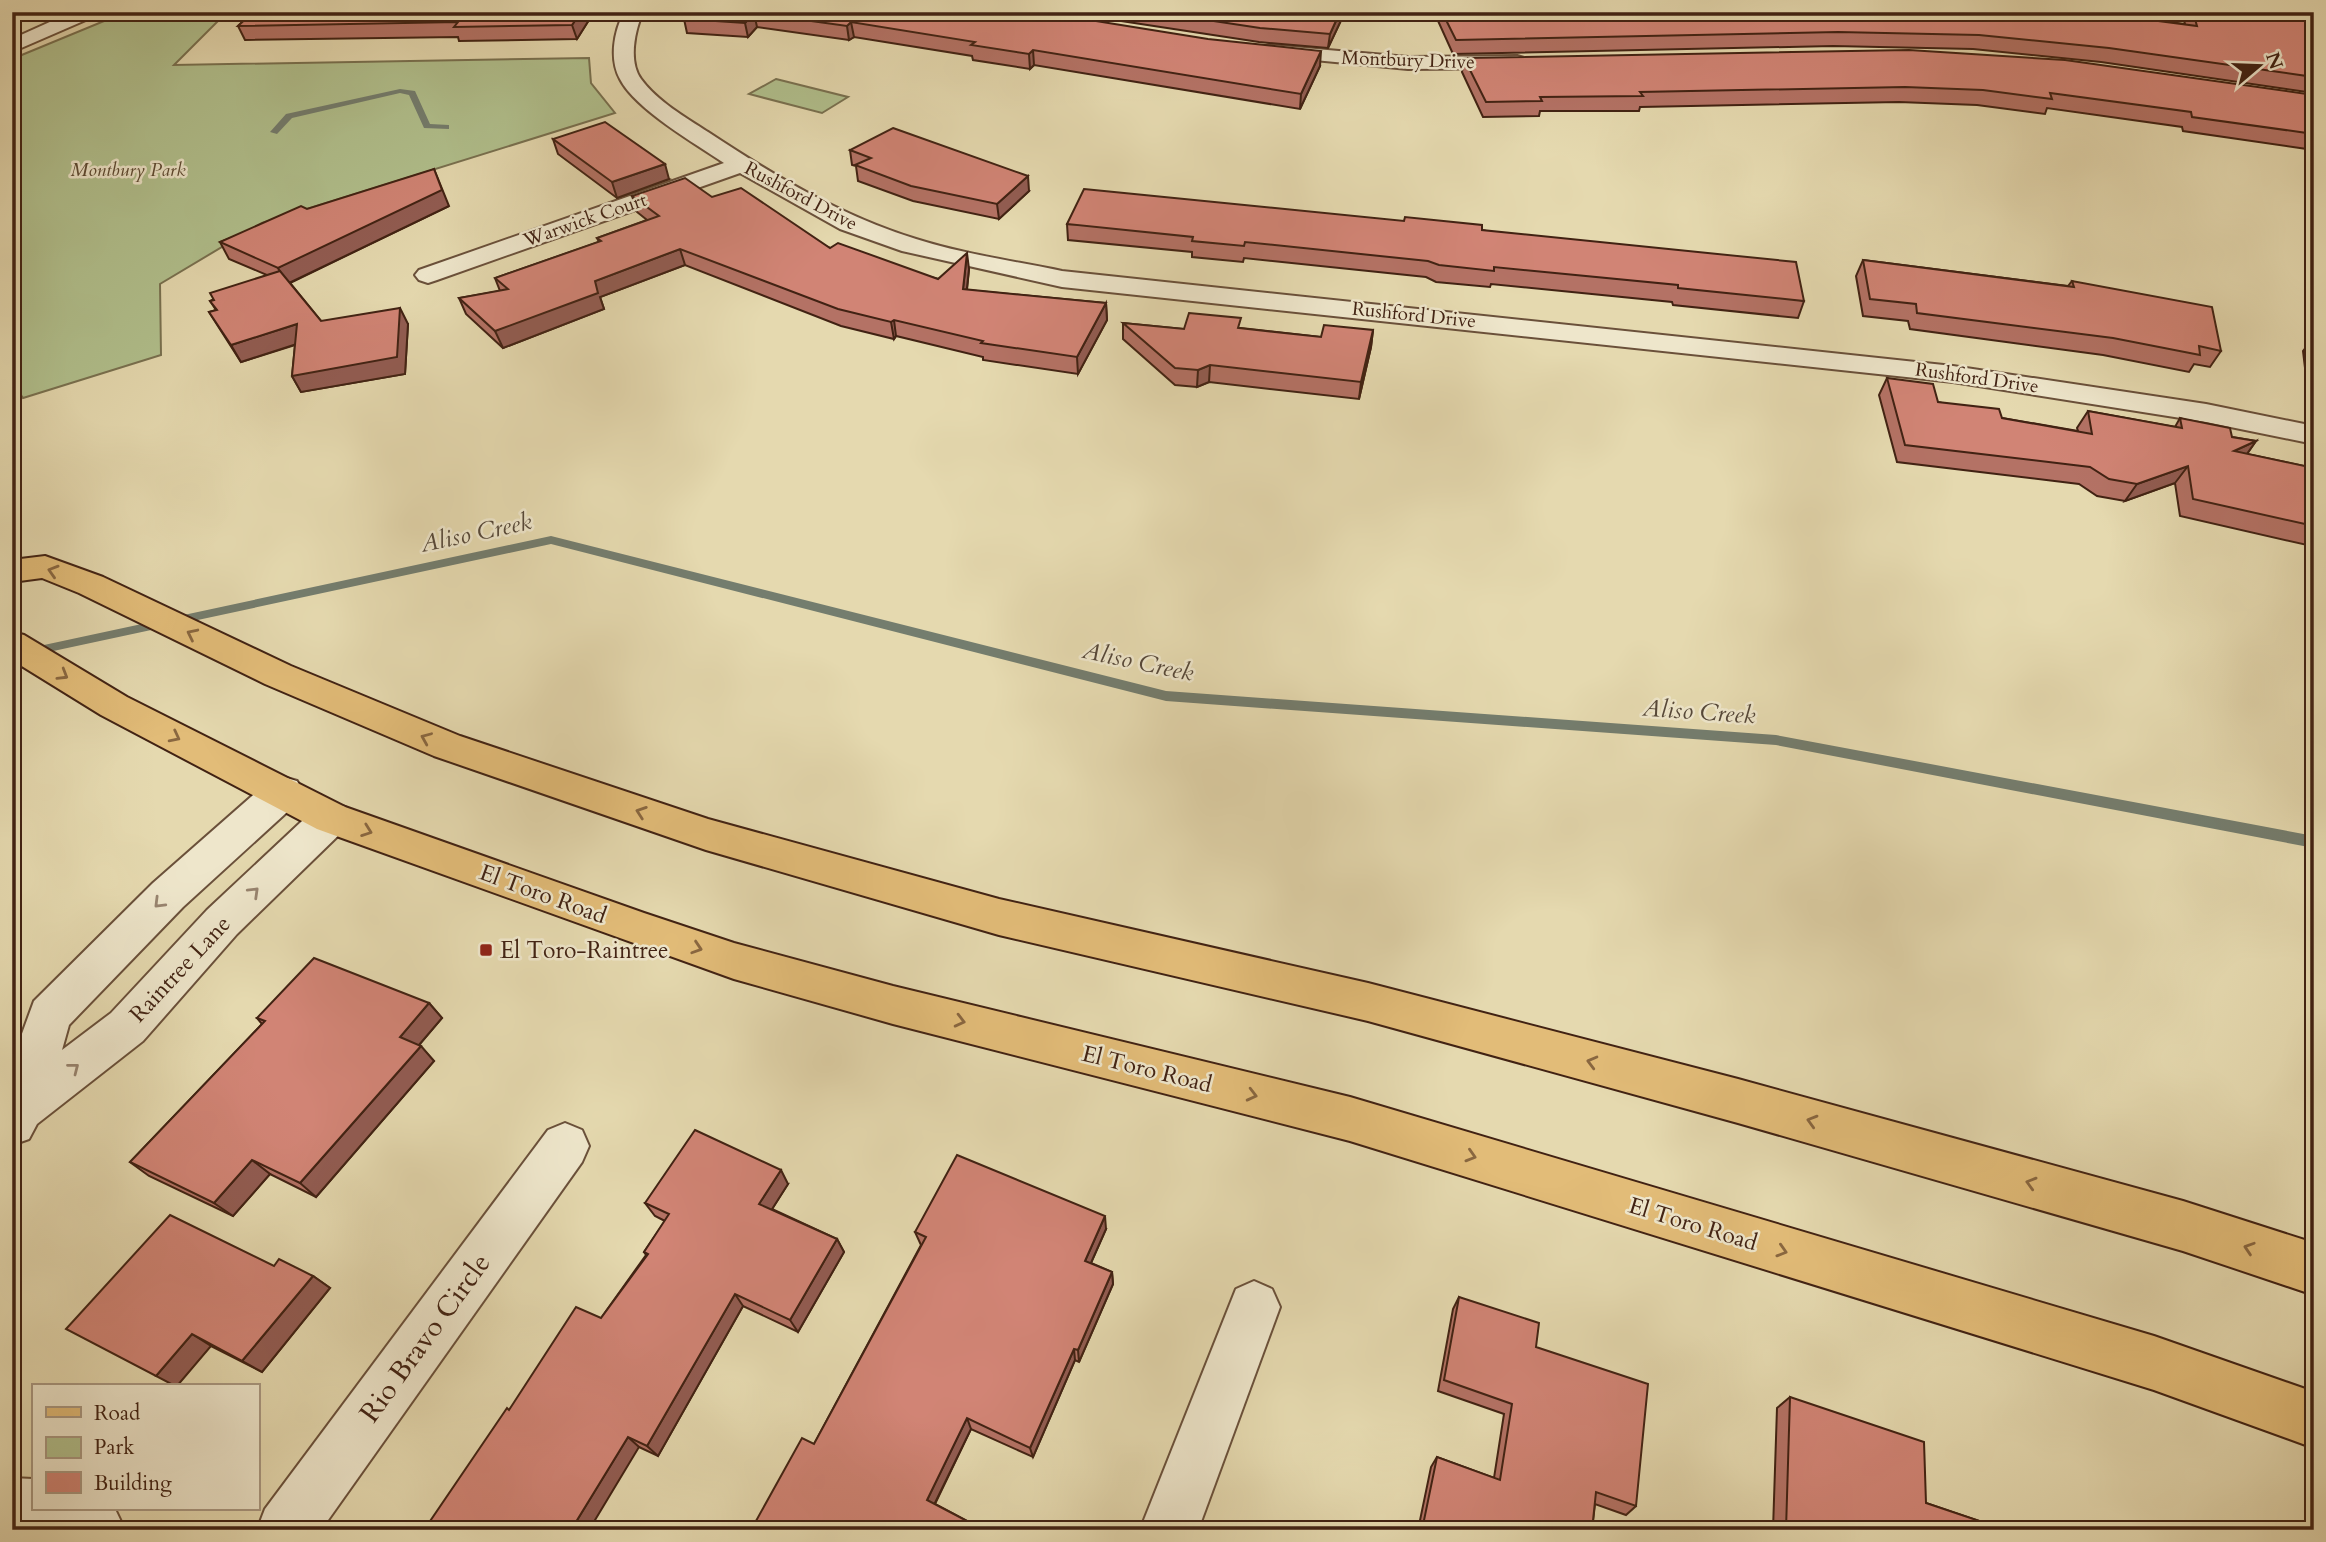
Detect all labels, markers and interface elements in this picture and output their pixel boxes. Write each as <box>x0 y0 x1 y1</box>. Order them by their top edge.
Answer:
north arrow <box>2224 32 2294 102</box>
street label: Montbury Drive <box>1341 45 1475 75</box>
text: N <box>2259 49 2289 73</box>
street label: Rushford Drive <box>740 155 862 237</box>
park label: Montbury Park <box>70 157 186 183</box>
street label: Warwick Court <box>519 187 650 254</box>
street label: Rushford Drive <box>1351 296 1477 334</box>
street label: Rushford Drive <box>1914 356 2040 400</box>
water label: Aliso Creek <box>416 505 535 561</box>
one-way arrow <box>47 564 59 579</box>
one-way arrow <box>187 629 199 643</box>
water label: Aliso Creek <box>1078 634 1197 690</box>
one-way arrow <box>56 666 69 679</box>
water label: Aliso Creek <box>1640 692 1757 732</box>
one-way arrow <box>168 728 180 742</box>
one-way arrow <box>421 732 433 746</box>
one-way arrow <box>635 806 648 820</box>
one-way arrow <box>361 823 373 837</box>
street label: El Toro Road <box>475 857 612 932</box>
one-way arrow <box>245 887 258 900</box>
one-way arrow <box>155 895 168 908</box>
street label: Raintree Lane <box>122 909 238 1029</box>
place label: El Toro-Raintree <box>500 935 669 966</box>
one-way arrow <box>690 940 703 954</box>
marker: El Toro-Raintree <box>478 942 494 958</box>
one-way arrow <box>953 1013 965 1027</box>
street label: El Toro Road <box>1079 1038 1216 1100</box>
one-way arrow <box>1586 1056 1598 1070</box>
one-way arrow <box>67 1063 79 1076</box>
one-way arrow <box>1245 1087 1257 1101</box>
one-way arrow <box>1806 1115 1818 1130</box>
one-way arrow <box>1464 1148 1476 1163</box>
one-way arrow <box>2025 1177 2037 1191</box>
street label: El Toro Road <box>1625 1190 1762 1258</box>
one-way arrow <box>2243 1241 2255 1256</box>
one-way arrow <box>1776 1242 1788 1257</box>
street label: Rio Bravo Circle <box>351 1246 499 1430</box>
legend <box>32 1384 259 1510</box>
text: Road <box>94 1399 140 1428</box>
text: Park <box>94 1433 135 1462</box>
text: Building <box>94 1469 172 1498</box>

